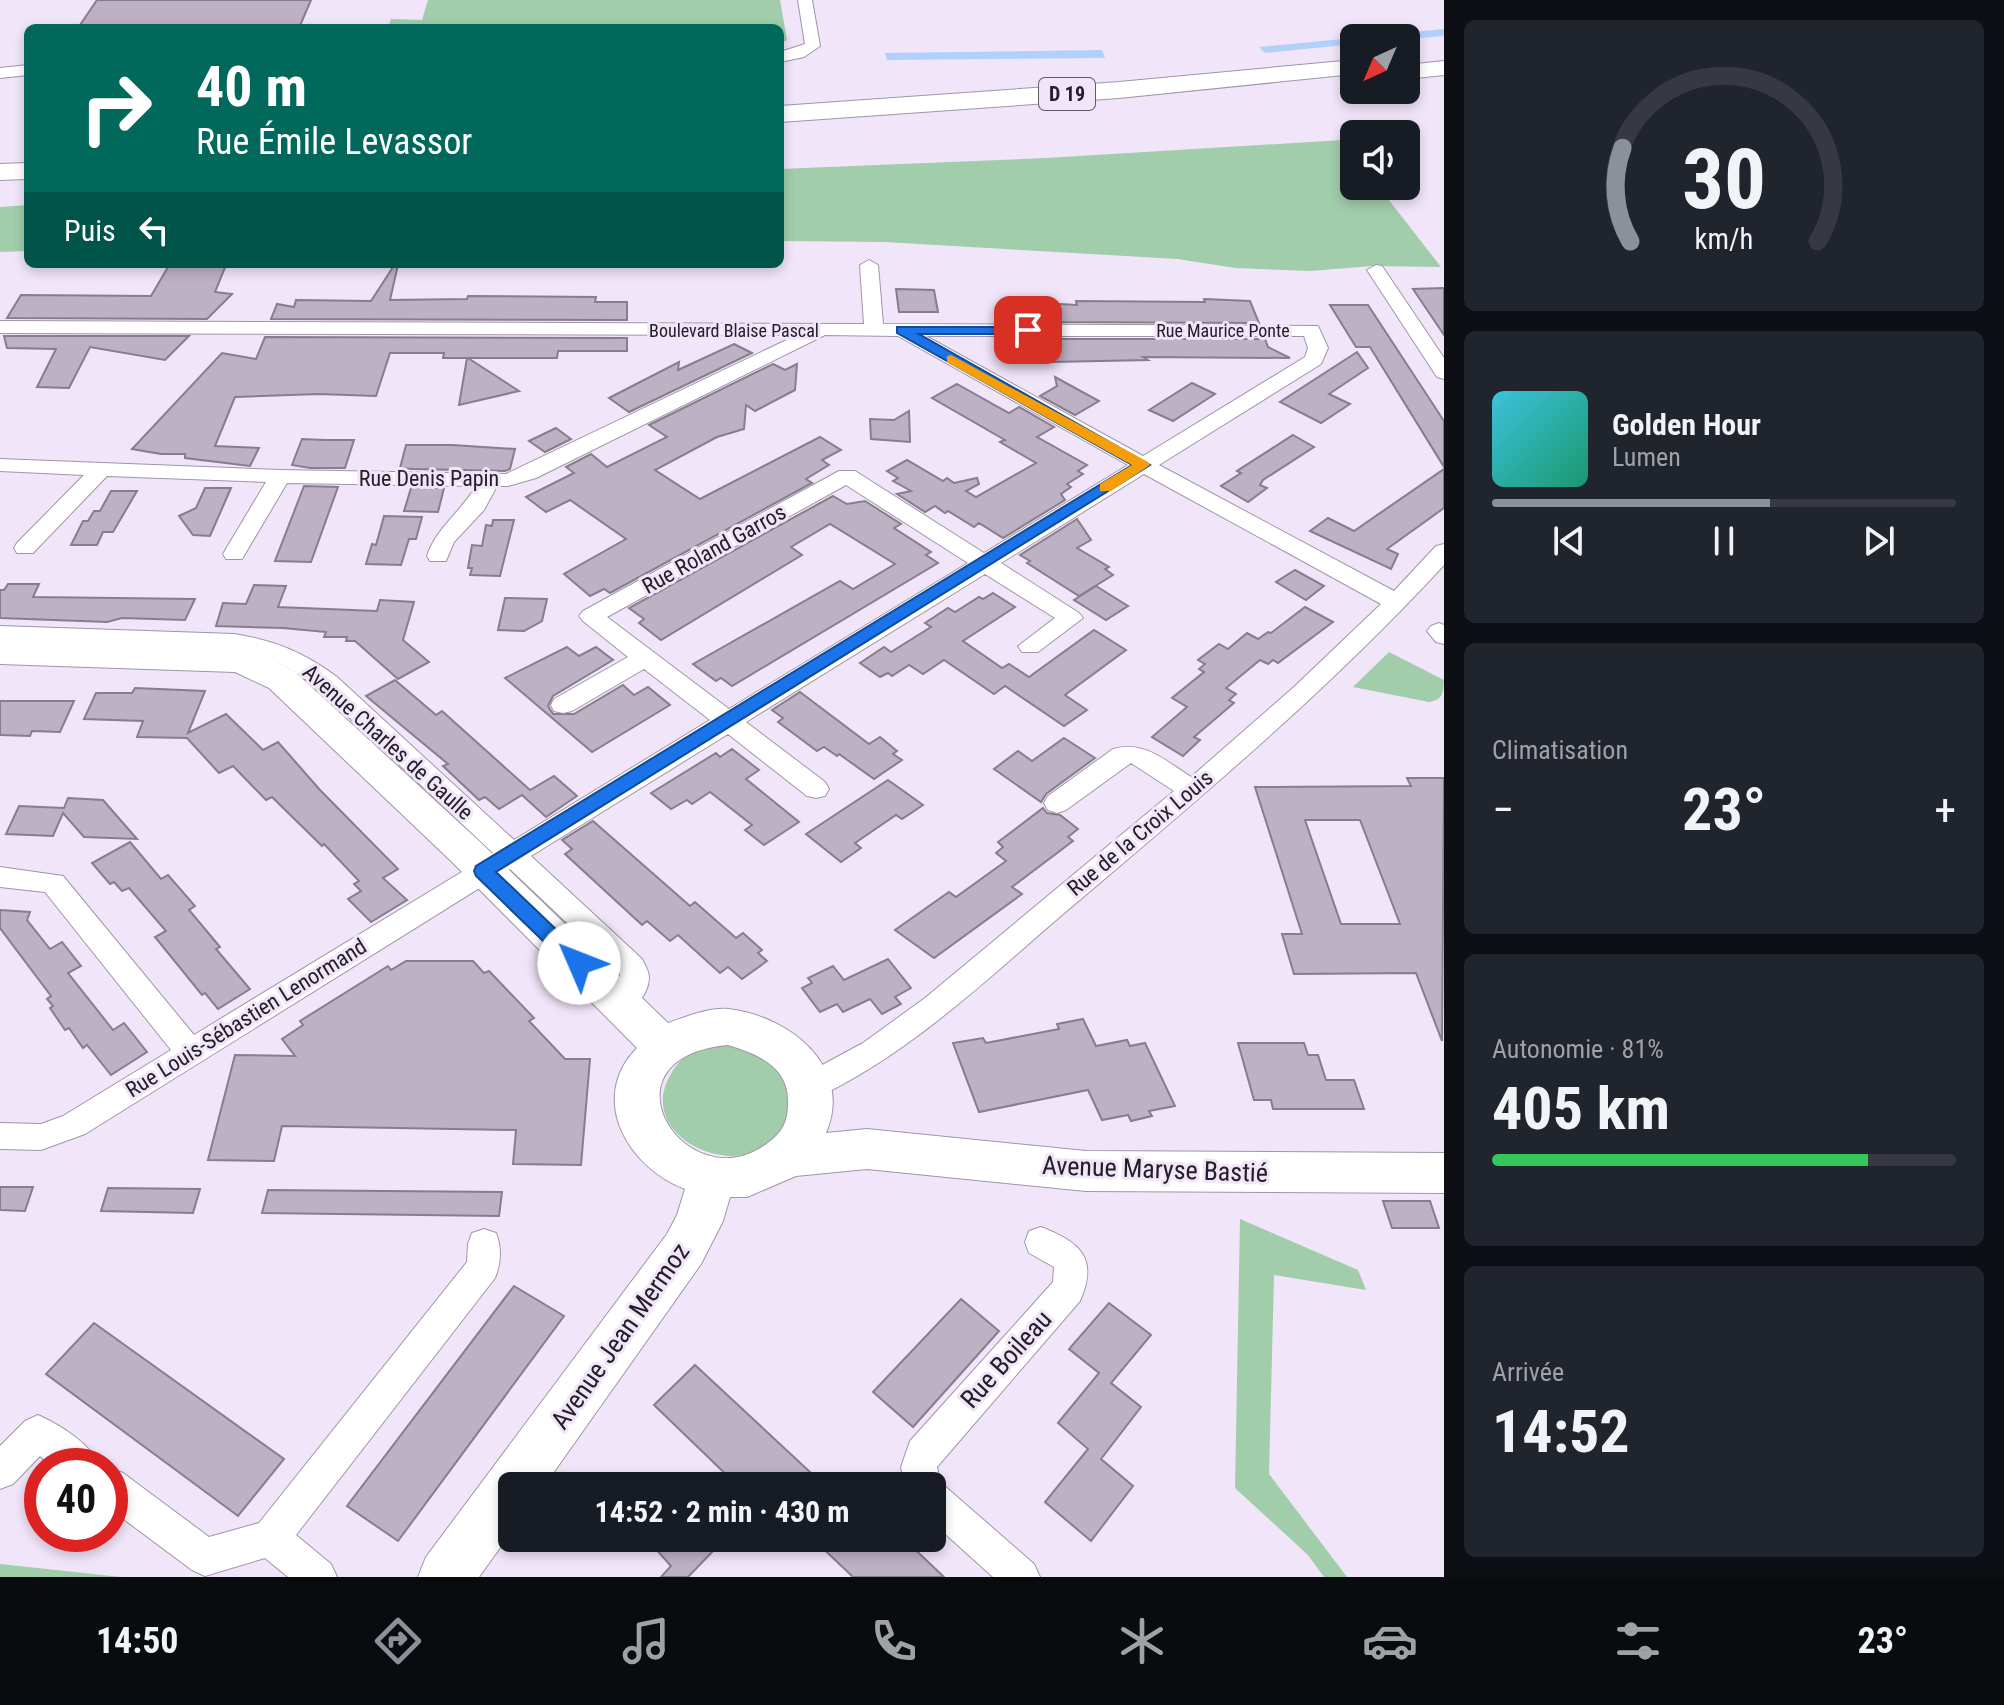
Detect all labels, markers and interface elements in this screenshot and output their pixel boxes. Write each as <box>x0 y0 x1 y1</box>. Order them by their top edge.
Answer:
north arrow <box>1340 24 1420 104</box>
map controls <box>1340 24 1420 200</box>
text: 40 m <box>196 54 307 120</box>
icon: right <box>64 56 168 160</box>
road number: D 19 <box>1039 78 1095 110</box>
button: sound <box>1340 120 1420 200</box>
text: Rue Émile Levassor <box>196 121 472 163</box>
text: 30 <box>1682 130 1766 227</box>
icon: left <box>132 208 176 252</box>
text: Puis <box>64 213 116 248</box>
text: km/h <box>1695 222 1753 256</box>
pin <box>994 296 1062 364</box>
icon: arrive <box>1006 308 1050 352</box>
street label: Boulevard Blaise Pascal <box>649 320 819 341</box>
street label: Rue Maurice Ponte <box>1156 320 1290 341</box>
text: Golden Hour <box>1612 407 1761 442</box>
text: Lumen <box>1612 442 1681 472</box>
street label: Rue Denis Papin <box>359 466 499 491</box>
street label: Rue Roland Garros <box>638 499 790 599</box>
icon: previous <box>1547 519 1591 563</box>
icon: pause <box>1702 519 1746 563</box>
icon: next <box>1857 519 1901 563</box>
street label: Avenue Charles de Gaulle <box>298 659 478 825</box>
text: Climatisation <box>1492 735 1628 765</box>
street label: Rue de la Croix Louis <box>1062 765 1218 901</box>
text: 23° <box>1682 774 1766 845</box>
text: − <box>1492 784 1514 836</box>
text: + <box>1934 784 1956 836</box>
position arrow <box>537 921 621 1005</box>
street label: Rue Louis-Sébastien Lenormand <box>121 933 371 1103</box>
text: Autonomie · 81% <box>1492 1034 1664 1064</box>
text: 405 km <box>1492 1073 1670 1144</box>
street label: Avenue Maryse Bastié <box>1041 1150 1269 1188</box>
street label: Avenue Jean Mermoz <box>545 1237 695 1435</box>
street label: Rue Boileau <box>954 1304 1058 1414</box>
text: Arrivée <box>1492 1357 1564 1387</box>
text: 14:52 <box>1492 1396 1630 1467</box>
speed limit sign: 40 <box>24 1448 128 1552</box>
text: 14:52 · 2 min · 430 m <box>595 1494 849 1529</box>
icon: directions <box>370 1613 426 1669</box>
icon: music <box>618 1613 674 1669</box>
icon: phone <box>866 1613 922 1669</box>
icon: climate <box>1114 1613 1170 1669</box>
icon: car <box>1362 1613 1418 1669</box>
icon: filters <box>1610 1613 1666 1669</box>
text: 14:50 <box>96 1620 179 1662</box>
text: 23° <box>1858 1620 1908 1662</box>

